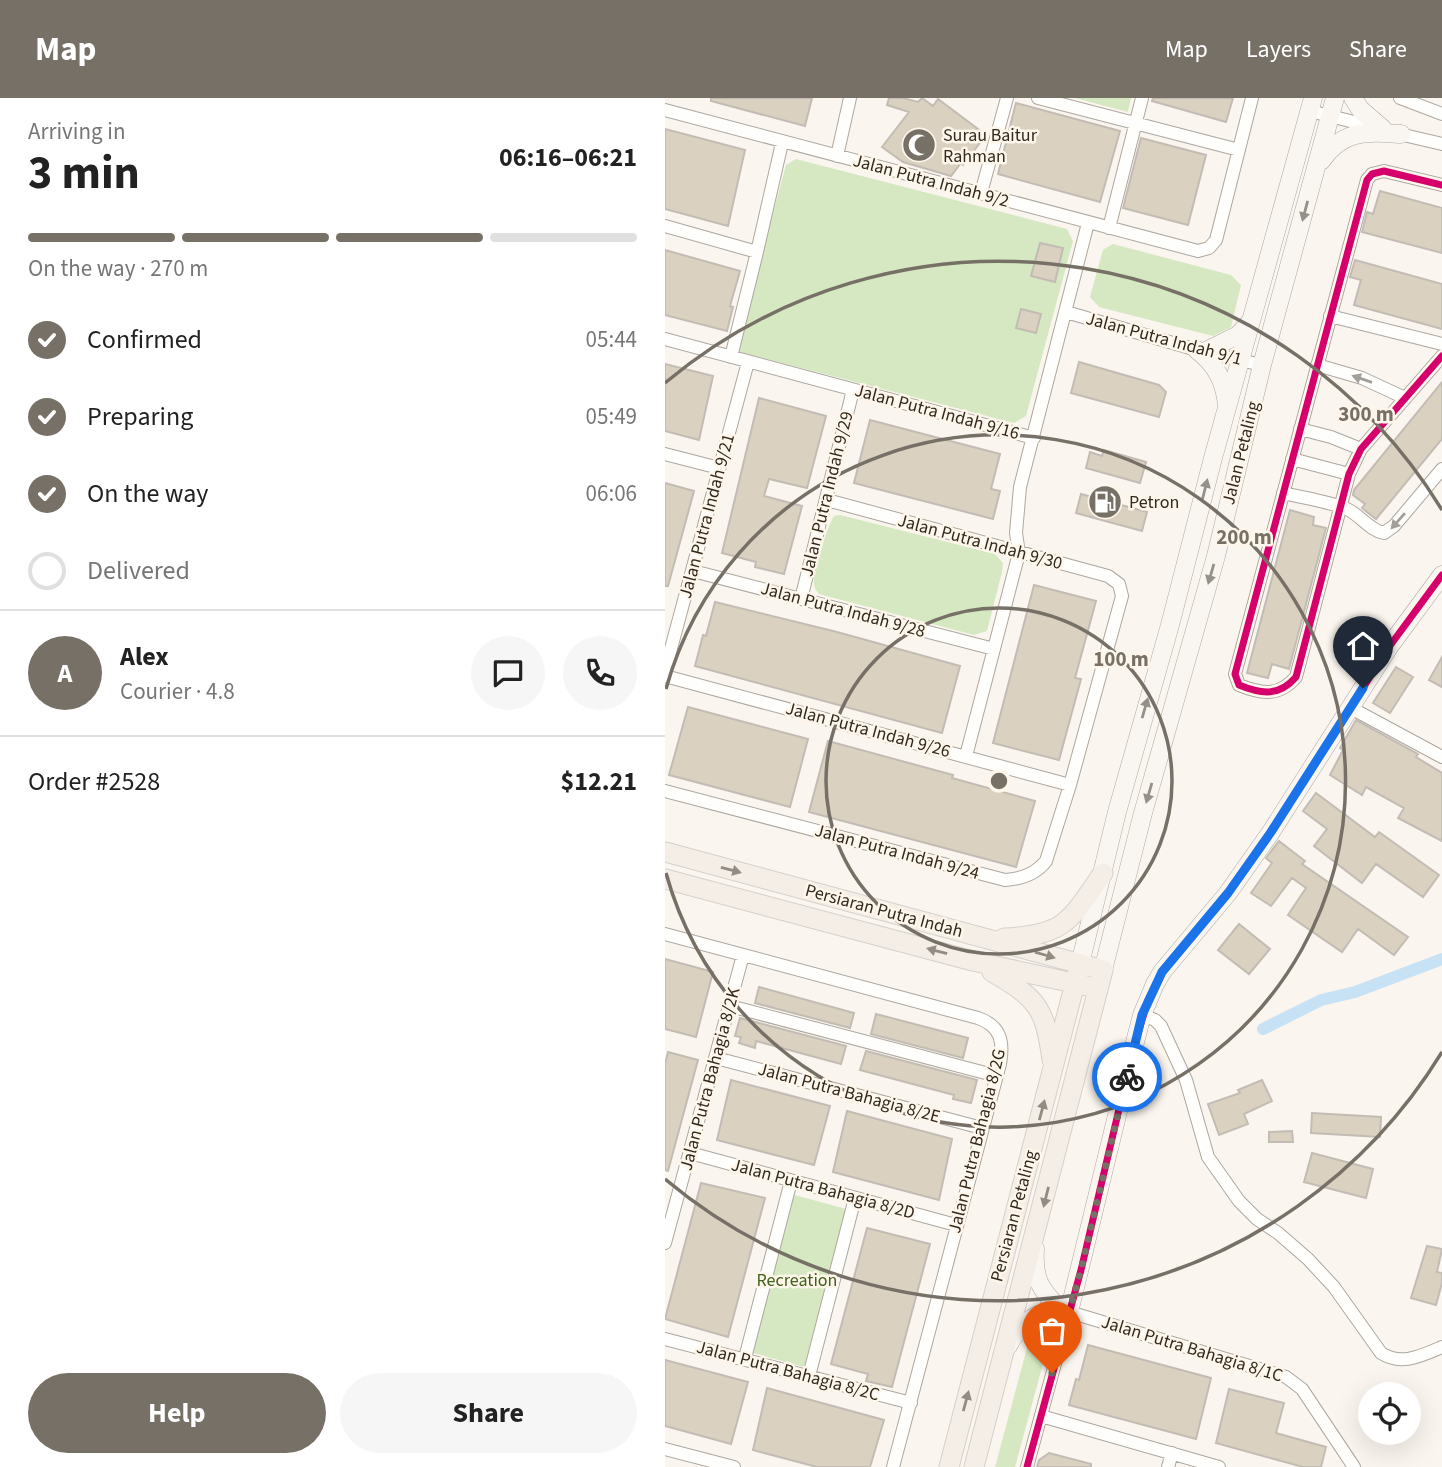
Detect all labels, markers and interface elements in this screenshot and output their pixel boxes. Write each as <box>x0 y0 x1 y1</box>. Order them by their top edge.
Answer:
text: Map <box>35 26 96 73</box>
text: Map <box>1165 32 1208 67</box>
text: Layers <box>1246 32 1311 67</box>
text: Share <box>1349 32 1407 67</box>
text: Arriving in <box>28 115 126 148</box>
place label: Surau Baitur Rahman <box>943 123 1038 169</box>
mosque icon: Surau Baitur Rahman <box>900 126 938 164</box>
text: 06:16–06:21 <box>499 139 637 176</box>
text: 3 min <box>28 141 140 206</box>
street label: Jalan Putra Indah 9/2 <box>850 148 1012 214</box>
one-way arrow <box>1299 200 1310 222</box>
text: On the way · 270 m <box>28 252 208 285</box>
street label: Jalan Putra Indah 9/1 <box>1083 306 1245 372</box>
icon: check <box>28 321 66 359</box>
text: Confirmed <box>87 321 202 358</box>
text: 05:44 <box>586 323 637 356</box>
one-way arrow <box>1351 373 1372 384</box>
street label: Jalan Putra Indah 9/16 <box>852 378 1022 446</box>
icon: check <box>28 398 66 436</box>
text: Preparing <box>87 398 193 435</box>
street label: Jalan Petaling <box>1216 399 1266 507</box>
text: 300 m <box>1338 399 1394 429</box>
text: 05:49 <box>586 400 637 433</box>
street label: Jalan Putra Indah 9/29 <box>794 409 860 579</box>
street label: Jalan Putra Indah 9/21 <box>673 431 741 601</box>
icon: check <box>28 475 66 513</box>
text: On the way <box>87 475 208 512</box>
text: 06:06 <box>586 477 637 510</box>
one-way arrow <box>1200 478 1211 500</box>
fuel station icon: Petron <box>1086 483 1124 521</box>
place label: Petron <box>1129 490 1179 515</box>
street label: Jalan Putra Indah 9/30 <box>895 508 1065 576</box>
one-way arrow <box>1390 512 1406 530</box>
text: 200 m <box>1216 522 1272 552</box>
text: Delivered <box>87 552 190 589</box>
one-way arrow <box>1205 564 1215 585</box>
street label: Jalan Putra Indah 9/28 <box>758 576 928 644</box>
pin <box>1333 616 1393 688</box>
icon: home <box>1344 627 1382 665</box>
button: chat <box>471 636 545 710</box>
button: phone <box>563 636 637 710</box>
text: Alex <box>120 638 169 675</box>
text: 100 m <box>1093 644 1149 674</box>
text: A <box>58 655 72 692</box>
text: Courier · 4.8 <box>120 675 235 708</box>
street label: Jalan Putra Indah 9/26 <box>783 696 953 764</box>
one-way arrow <box>1141 698 1151 719</box>
text: Order #2528 <box>28 763 160 800</box>
text: $12.21 <box>561 763 637 800</box>
centre of rings <box>987 769 1011 793</box>
one-way arrow <box>1143 782 1154 804</box>
street label: Jalan Putra Indah 9/24 <box>812 818 982 886</box>
one-way arrow <box>721 866 742 876</box>
street label: Persiaran Putra Indah <box>802 878 966 944</box>
one-way arrow <box>926 945 948 956</box>
one-way arrow <box>1035 950 1056 960</box>
street label: Jalan Putra Bahagia 8/2K <box>674 984 747 1173</box>
courier <box>1092 1042 1162 1112</box>
street label: Jalan Putra Bahagia 8/2G <box>942 1046 1012 1236</box>
street label: Jalan Putra Bahagia 8/2E <box>755 1057 943 1129</box>
icon: bike <box>1108 1058 1146 1096</box>
one-way arrow <box>1037 1099 1048 1121</box>
street label: Persiaran Petaling <box>984 1147 1044 1285</box>
street label: Jalan Putra Bahagia 8/2D <box>728 1152 918 1226</box>
one-way arrow <box>1040 1186 1051 1208</box>
park label: Recreation <box>757 1268 837 1293</box>
pin <box>1022 1301 1082 1373</box>
street label: Jalan Putra Bahagia 8/1C <box>1098 1309 1286 1389</box>
icon: bag <box>1033 1312 1071 1350</box>
street label: Jalan Putra Bahagia 8/2C <box>694 1335 882 1407</box>
button: Help <box>28 1373 326 1453</box>
button: Share <box>340 1373 637 1453</box>
map controls <box>1358 1382 1421 1445</box>
button: locate <box>1358 1382 1421 1445</box>
one-way arrow <box>961 1390 972 1412</box>

